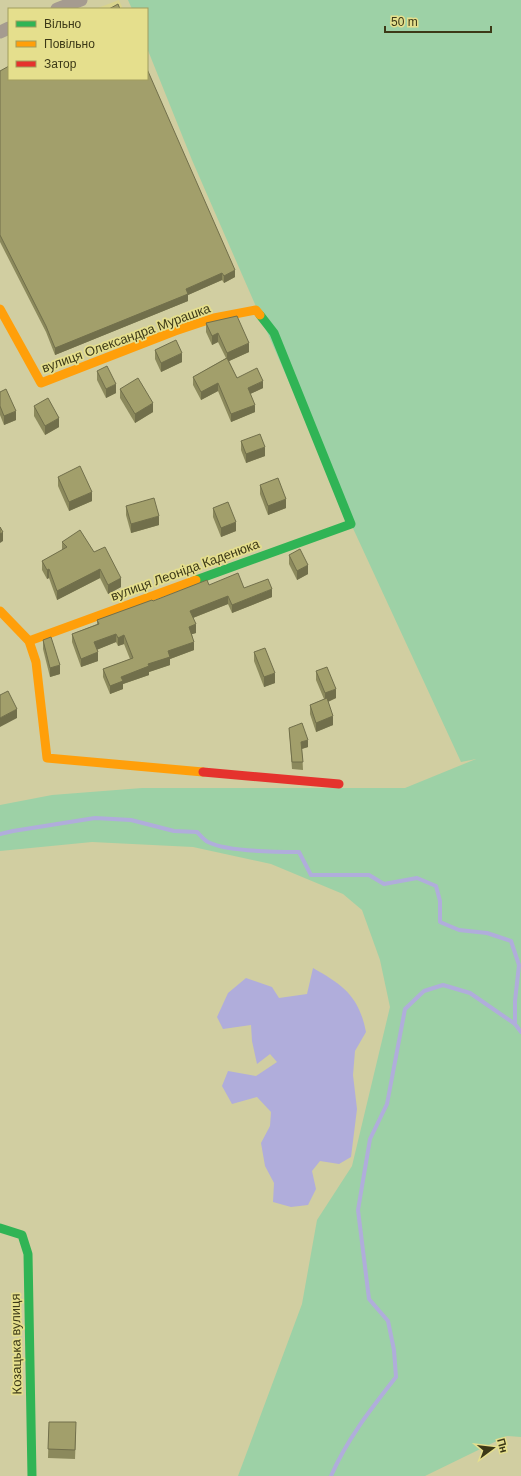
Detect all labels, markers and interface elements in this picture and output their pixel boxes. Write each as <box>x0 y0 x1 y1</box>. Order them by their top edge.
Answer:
legend <box>8 8 148 80</box>
scale bar <box>385 8 491 34</box>
text: 50 m <box>391 15 418 29</box>
text: Вільно <box>44 17 82 31</box>
text: Повільно <box>44 37 95 51</box>
text: Затор <box>44 57 77 71</box>
street label: вулиця Олександра Мурашка <box>40 300 213 376</box>
street label: вулиця Леоніда Каденюка <box>109 536 262 604</box>
street label: Козацька вулиця <box>8 1293 24 1395</box>
north arrow <box>473 1428 513 1468</box>
text: Пн <box>495 1437 510 1454</box>

